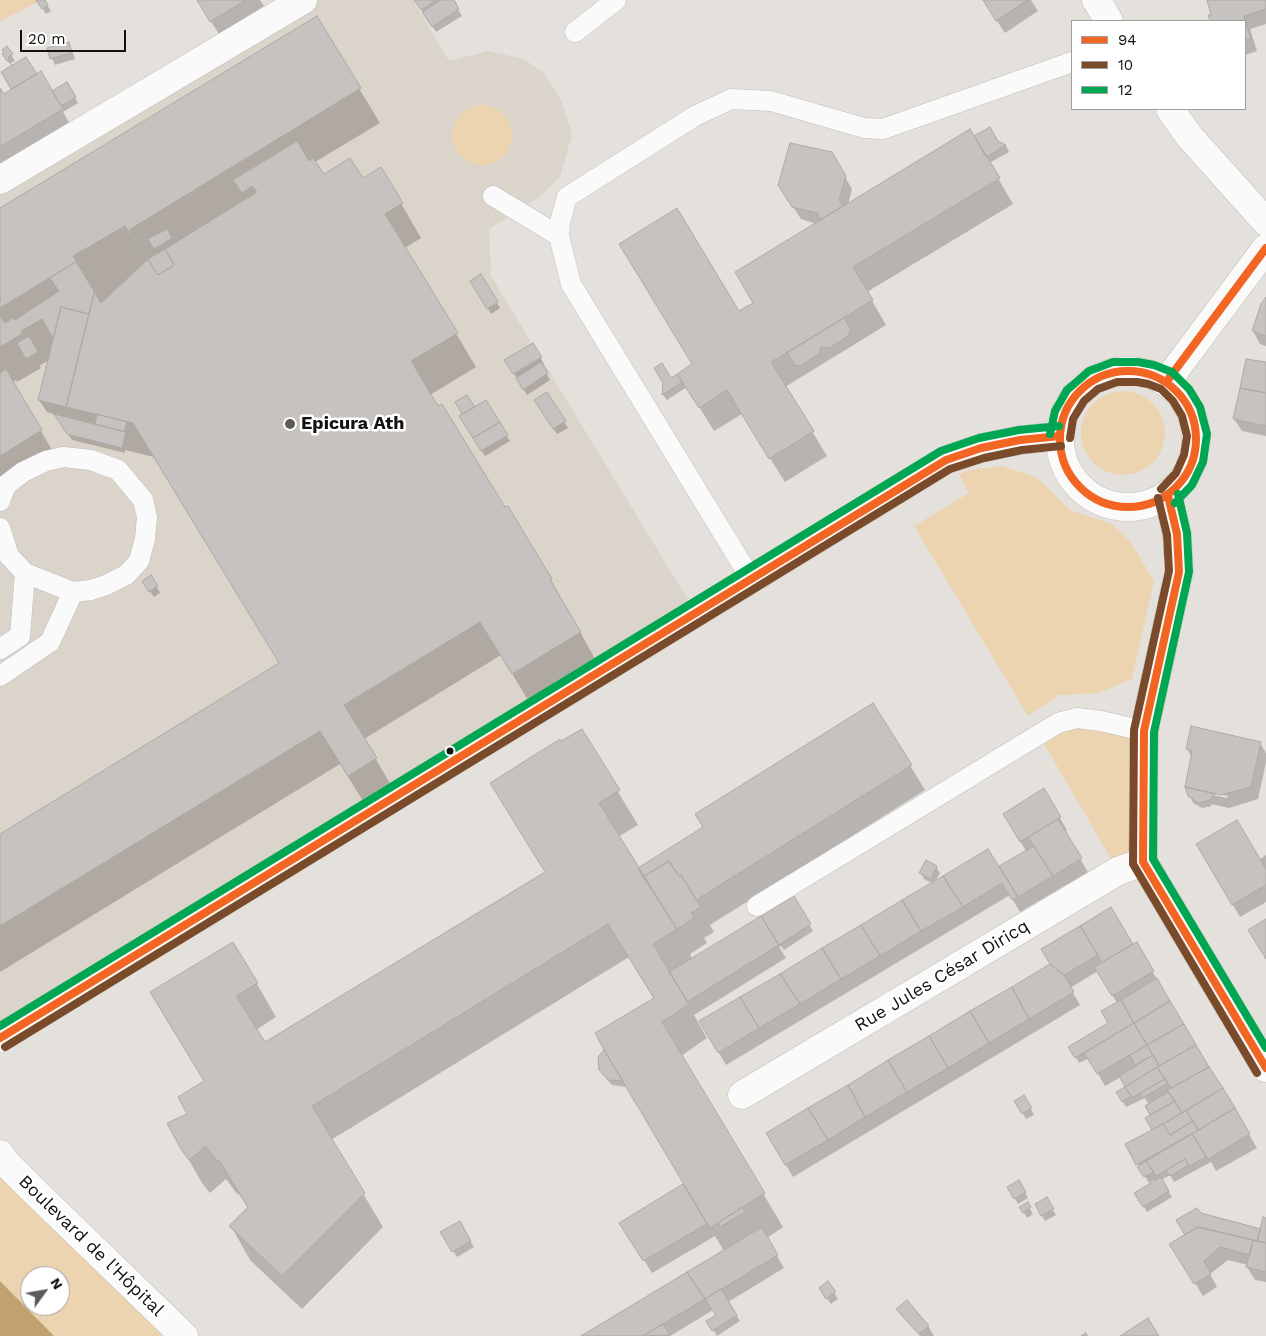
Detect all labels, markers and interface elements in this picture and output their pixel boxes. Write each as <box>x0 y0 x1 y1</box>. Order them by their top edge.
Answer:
scale bar <box>22 20 129 52</box>
legend <box>1071 20 1246 110</box>
text: 20 m <box>28 30 66 48</box>
text: 94 <box>1118 31 1136 49</box>
text: 10 <box>1118 56 1133 74</box>
text: 12 <box>1118 81 1133 99</box>
place label: Epicura Ath <box>301 413 404 435</box>
marker: Epicura Ath <box>283 417 297 431</box>
unlabelled marker <box>445 746 455 756</box>
street label: Rue Jules César Diricq <box>851 915 1033 1037</box>
street label: Boulevard de l'Hôpital <box>14 1171 168 1321</box>
north arrow <box>20 1266 70 1316</box>
text: N <box>47 1275 66 1292</box>

